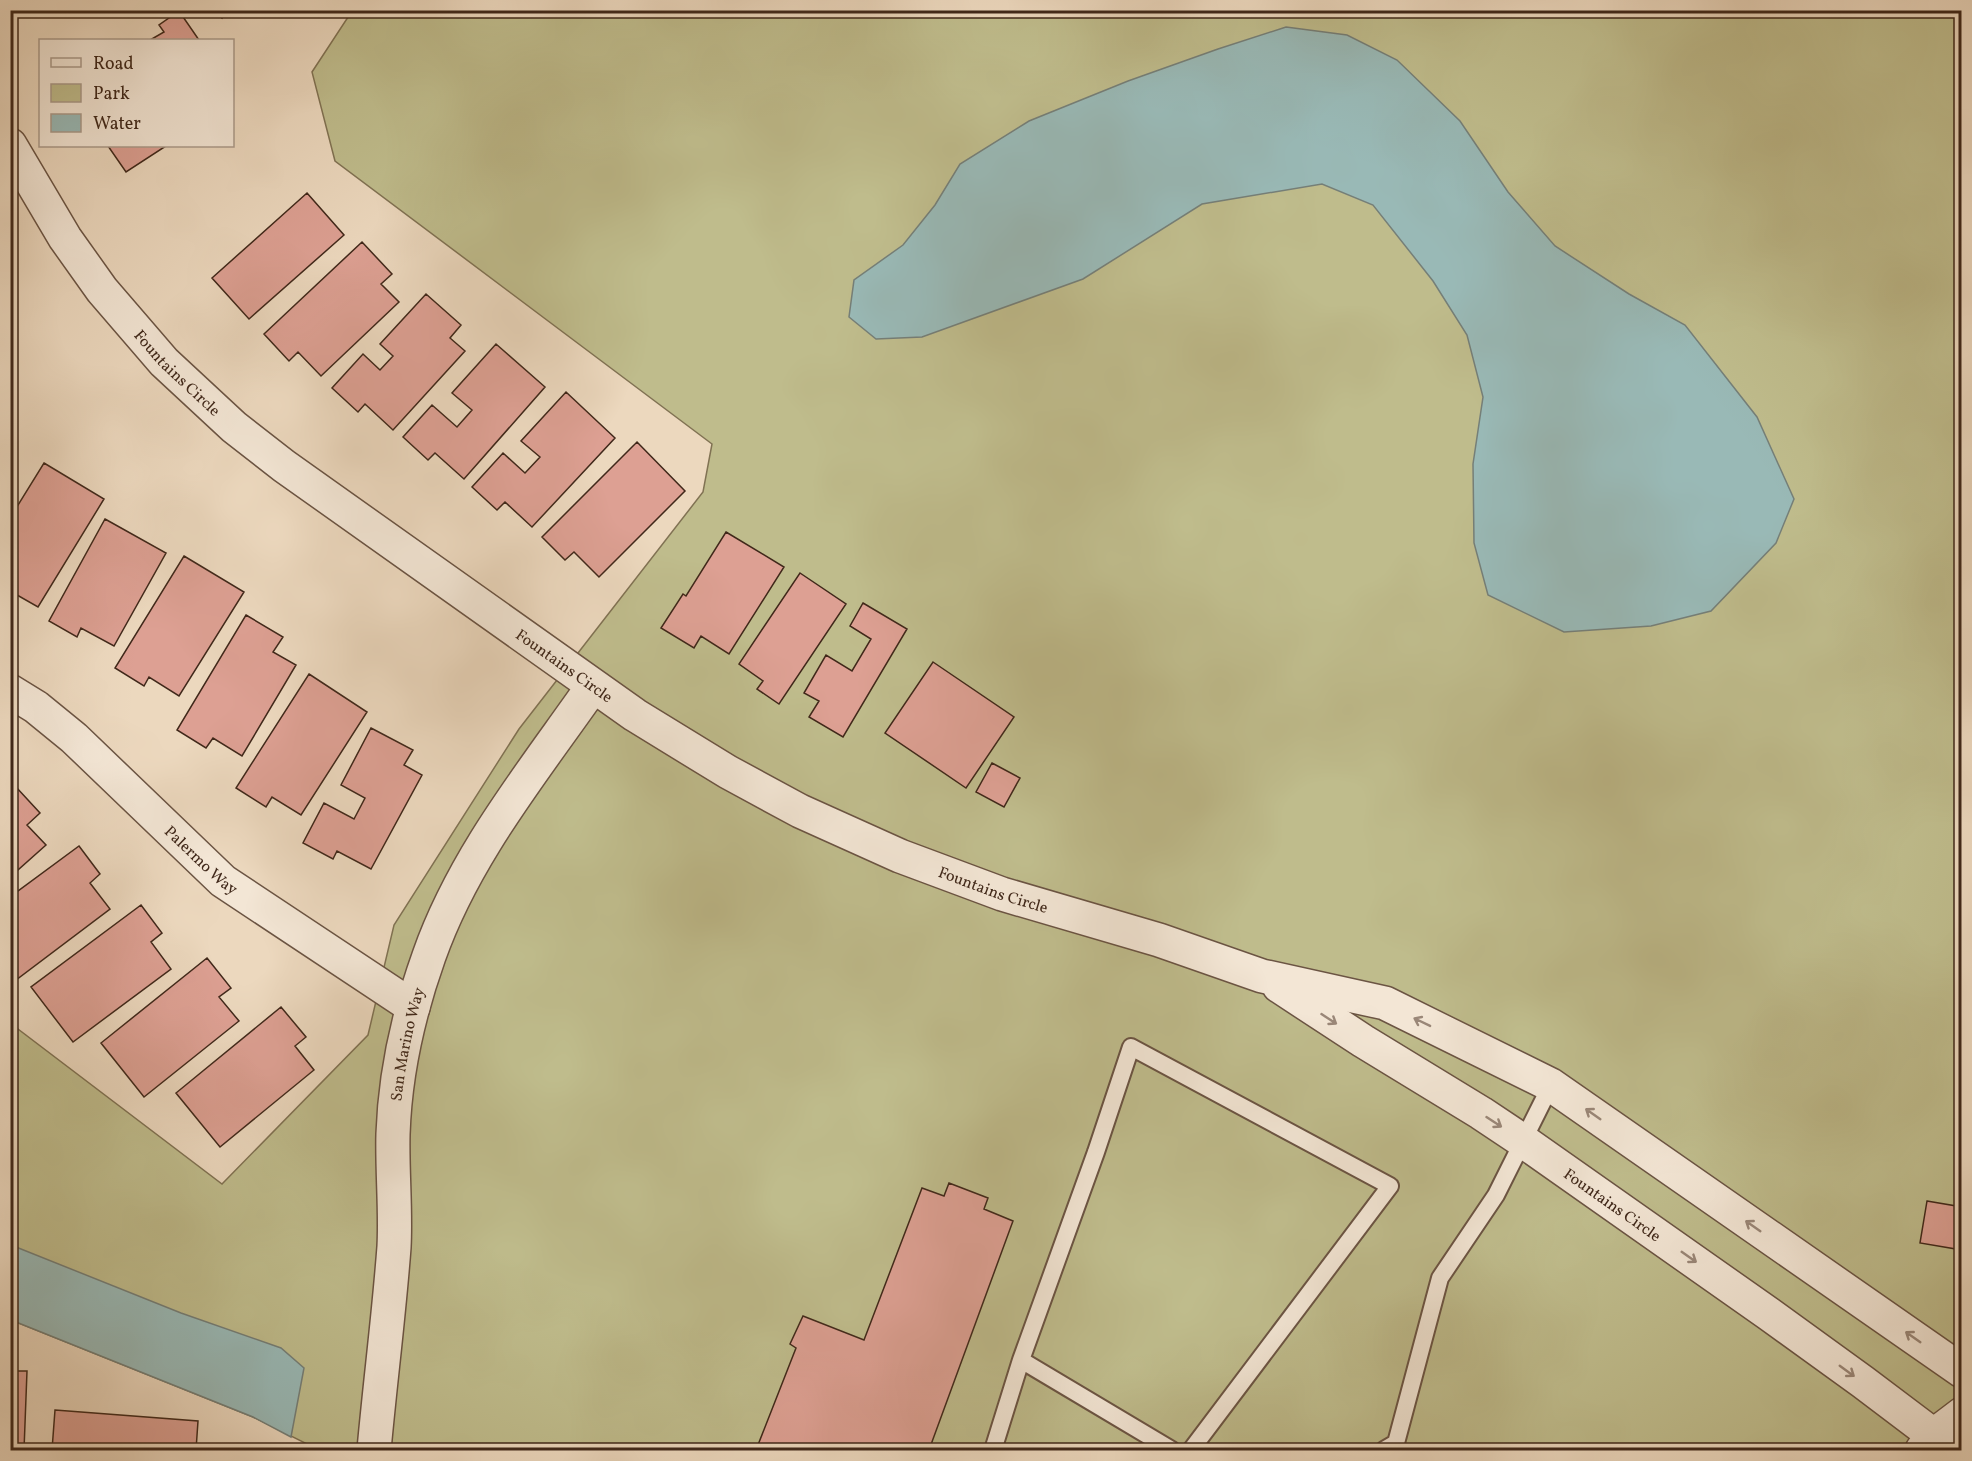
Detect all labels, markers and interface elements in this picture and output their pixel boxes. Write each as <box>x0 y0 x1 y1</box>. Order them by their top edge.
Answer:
legend <box>39 39 234 147</box>
text: Road <box>93 52 134 77</box>
text: Park <box>93 82 130 107</box>
text: Water <box>93 112 141 137</box>
street label: Fountains Circle <box>128 326 225 422</box>
street label: Fountains Circle <box>511 625 617 709</box>
street label: Palermo Way <box>159 822 242 901</box>
street label: Fountains Circle <box>935 862 1050 920</box>
street label: San Marino Way <box>386 985 431 1102</box>
one-way arrow <box>1320 1013 1336 1025</box>
one-way arrow <box>1414 1015 1432 1027</box>
one-way arrow <box>1586 1108 1602 1120</box>
one-way arrow <box>1486 1116 1502 1128</box>
street label: Fountains Circle <box>1559 1164 1665 1248</box>
one-way arrow <box>1746 1220 1762 1232</box>
one-way arrow <box>1680 1251 1696 1263</box>
one-way arrow <box>1906 1331 1922 1343</box>
one-way arrow <box>1839 1365 1855 1377</box>

